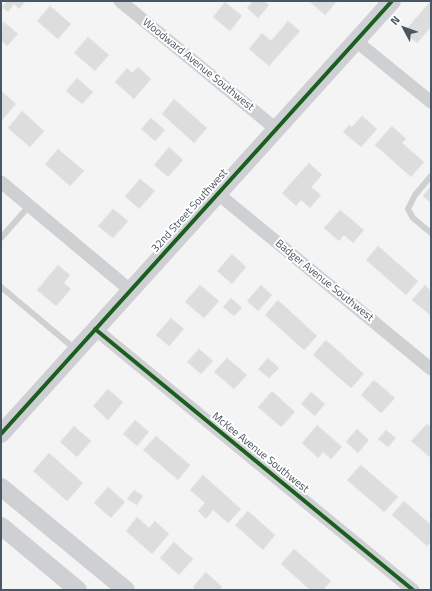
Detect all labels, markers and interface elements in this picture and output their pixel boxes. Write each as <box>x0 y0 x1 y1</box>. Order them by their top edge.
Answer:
north arrow <box>384 8 424 48</box>
text: N <box>386 12 403 28</box>
street label: Woodward Avenue Southwest <box>140 16 256 114</box>
street label: 32nd Street Southwest <box>149 167 231 255</box>
street label: Badger Avenue Southwest <box>272 237 376 325</box>
street label: McKee Avenue Southwest <box>209 410 311 496</box>

